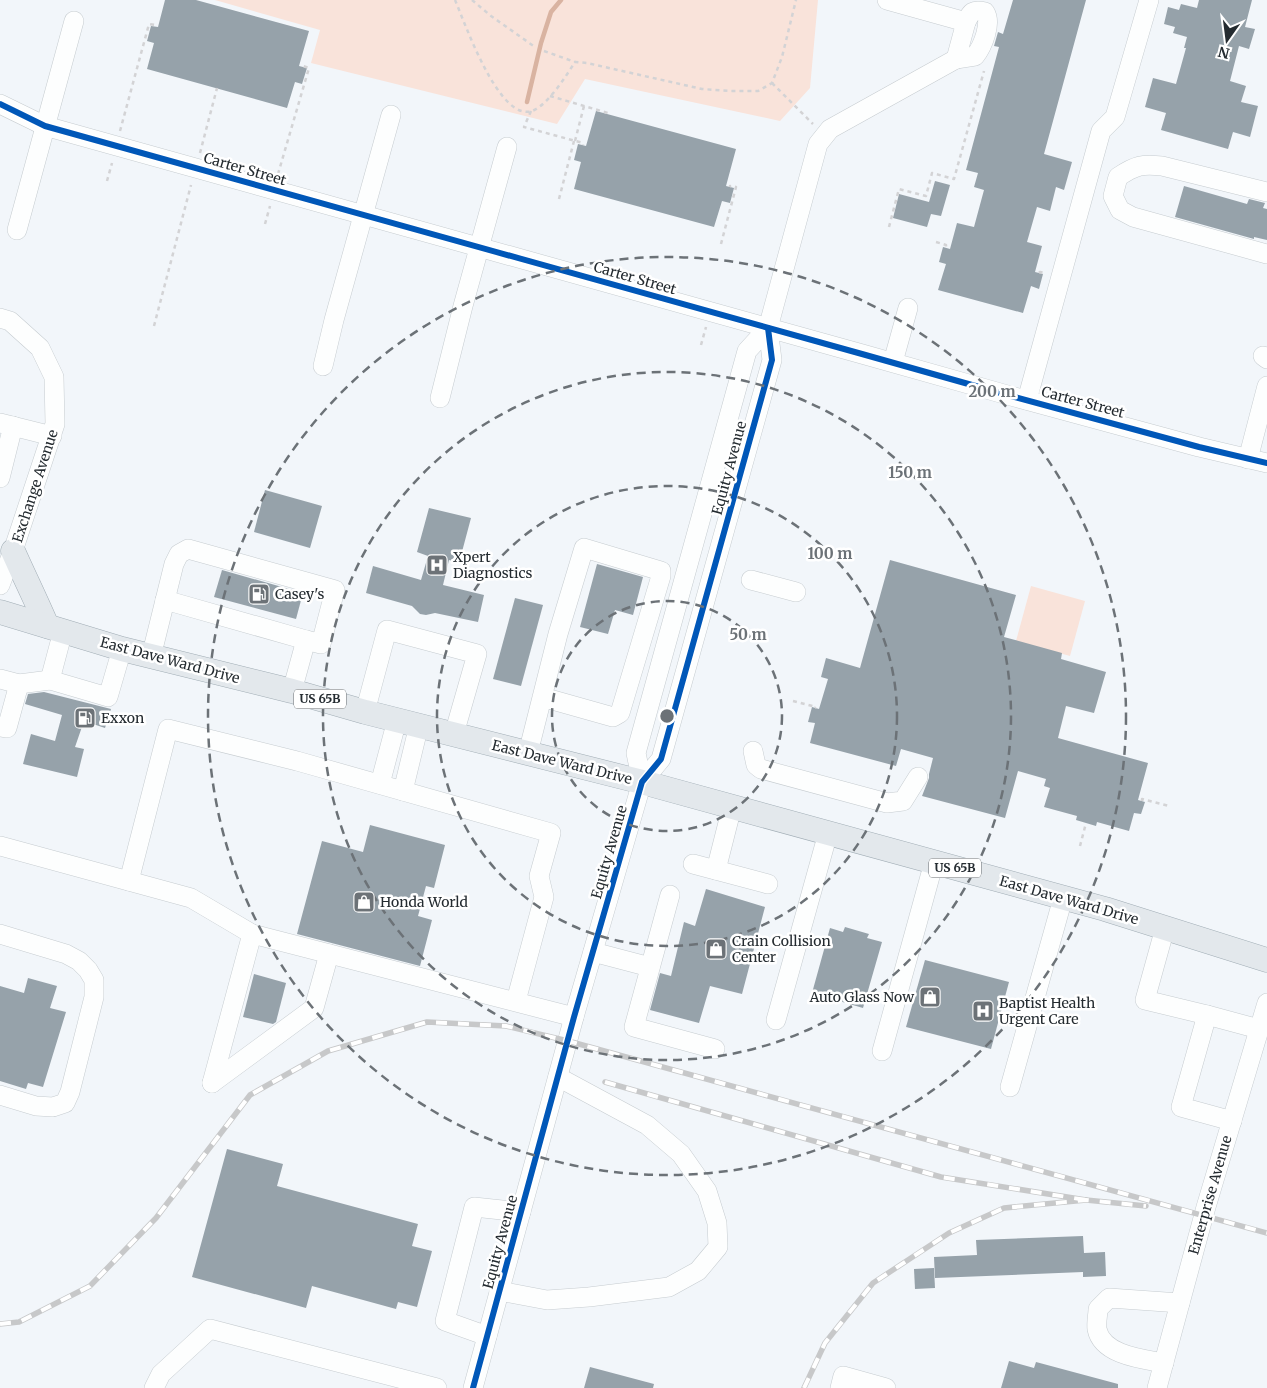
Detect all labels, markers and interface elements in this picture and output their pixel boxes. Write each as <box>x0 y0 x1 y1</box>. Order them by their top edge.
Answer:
north arrow <box>1202 15 1252 65</box>
text: N <box>1216 43 1231 63</box>
street label: Carter Street <box>202 149 289 190</box>
street label: Carter Street <box>592 258 679 299</box>
text: 200 m <box>968 382 1016 401</box>
street label: Carter Street <box>1040 382 1127 422</box>
street label: Equity Avenue <box>708 419 750 517</box>
street label: Exchange Avenue <box>8 427 62 545</box>
text: 150 m <box>888 463 932 482</box>
text: 100 m <box>808 544 852 563</box>
place label: Xpert Diagnostics <box>453 548 533 582</box>
hospital icon: Xpert Diagnostics <box>425 553 449 577</box>
fuel station icon: Casey's <box>247 582 271 606</box>
place label: Casey's <box>275 585 325 603</box>
text: 50 m <box>729 625 767 644</box>
street label: East Dave Ward Drive <box>98 633 242 687</box>
road number: US 65B <box>294 690 346 709</box>
fuel station icon: Exxon <box>73 706 97 730</box>
centre of rings <box>658 707 676 725</box>
place label: Exxon <box>101 709 144 727</box>
street label: East Dave Ward Drive <box>490 736 634 788</box>
street label: Equity Avenue <box>587 803 631 901</box>
road number: US 65B <box>929 858 981 878</box>
street label: East Dave Ward Drive <box>997 872 1141 928</box>
shop icon: Honda World <box>352 890 376 914</box>
place label: Honda World <box>380 893 469 911</box>
place label: Crain Collision Center <box>732 932 831 966</box>
shop icon: Crain Collision Center <box>704 937 728 961</box>
shop icon: Auto Glass Now <box>918 985 942 1009</box>
place label: Auto Glass Now <box>808 988 914 1006</box>
place label: Baptist Health Urgent Care <box>999 994 1095 1028</box>
hospital icon: Baptist Health Urgent Care <box>971 999 995 1023</box>
street label: Enterprise Avenue <box>1184 1133 1236 1257</box>
street label: Equity Avenue <box>479 1193 521 1291</box>

